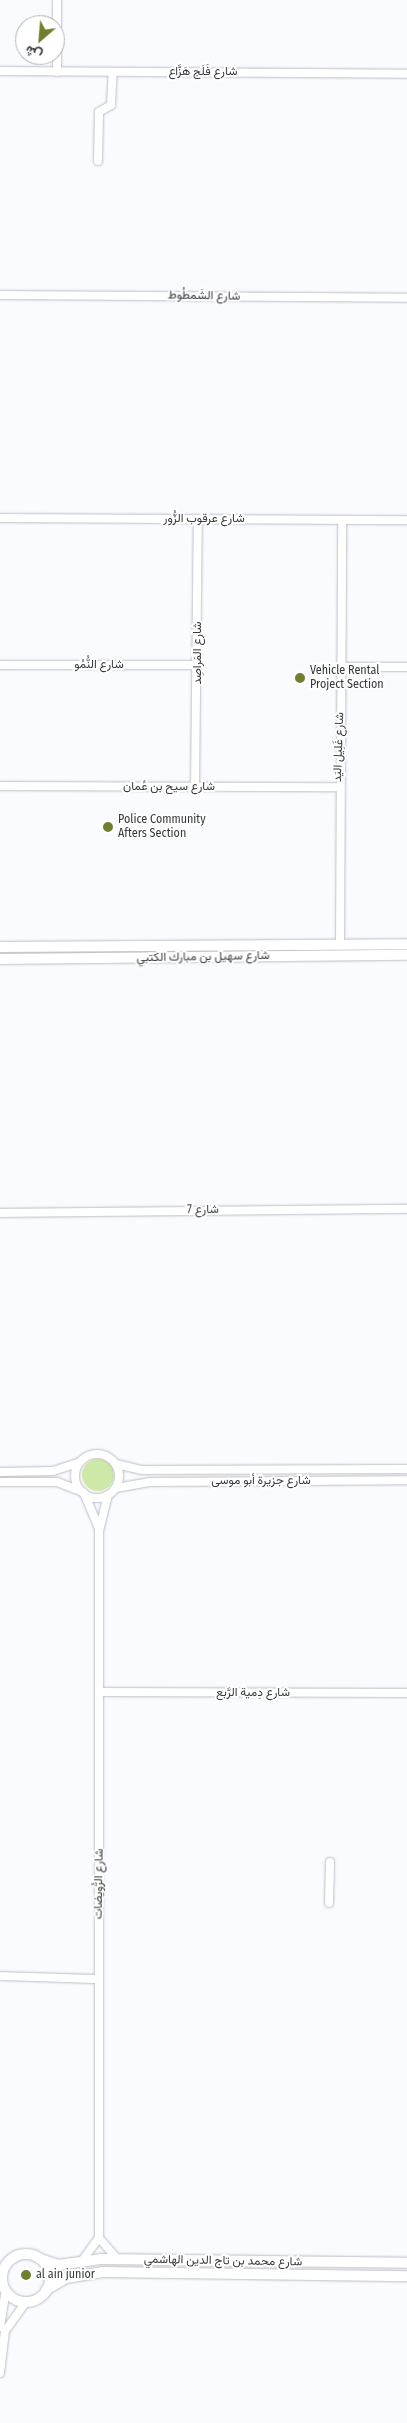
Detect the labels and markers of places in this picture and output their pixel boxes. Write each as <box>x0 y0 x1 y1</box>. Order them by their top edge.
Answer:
place label: Vehicle Rental Project Section <box>310 664 384 692</box>
marker: Vehicle Rental Project Section <box>294 672 306 684</box>
place label: Police Community Afters Section <box>118 813 206 841</box>
marker: Police Community Afters Section <box>102 821 114 833</box>
place label: al ain junior <box>36 2268 95 2282</box>
marker: al ain junior <box>20 2269 32 2281</box>

